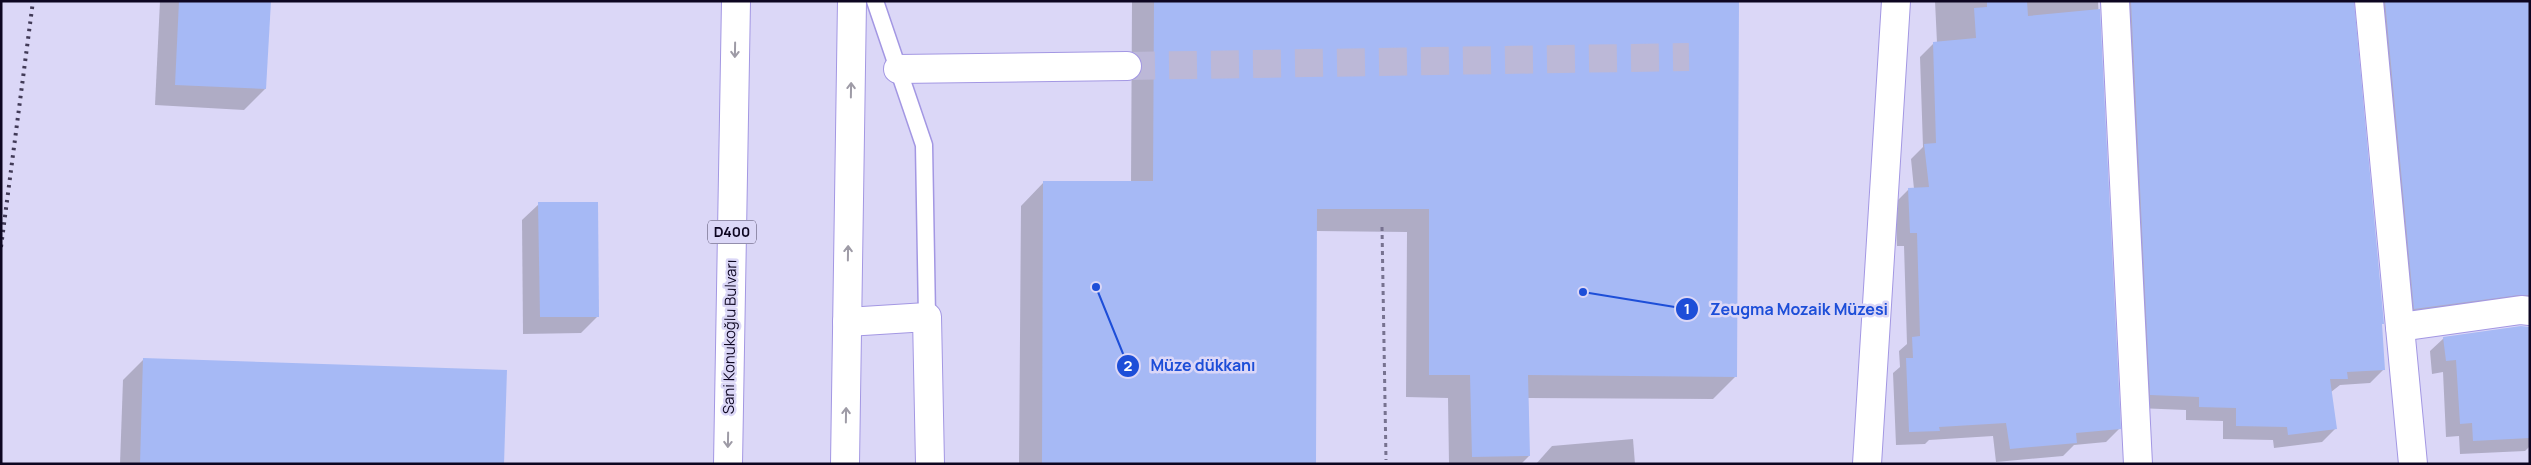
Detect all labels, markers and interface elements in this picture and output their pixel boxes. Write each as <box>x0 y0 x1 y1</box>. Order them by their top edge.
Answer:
one-way arrow <box>731 42 740 58</box>
one-way arrow <box>846 82 856 98</box>
road number: D400 <box>708 220 756 243</box>
one-way arrow <box>844 245 853 261</box>
street label: Sani Konukoğlu Bulvarı <box>718 260 741 414</box>
callout: Zeugma Mozaik Müzesi <box>1675 294 1898 325</box>
text: 1 <box>1684 298 1690 319</box>
text: Zeugma Mozaik Müzesi <box>1710 298 1888 320</box>
callout: Müze dükkanı <box>1115 350 1266 381</box>
text: Müze dükkanı <box>1150 354 1256 376</box>
text: 2 <box>1124 355 1133 376</box>
one-way arrow <box>841 407 851 424</box>
one-way arrow <box>723 432 733 448</box>

